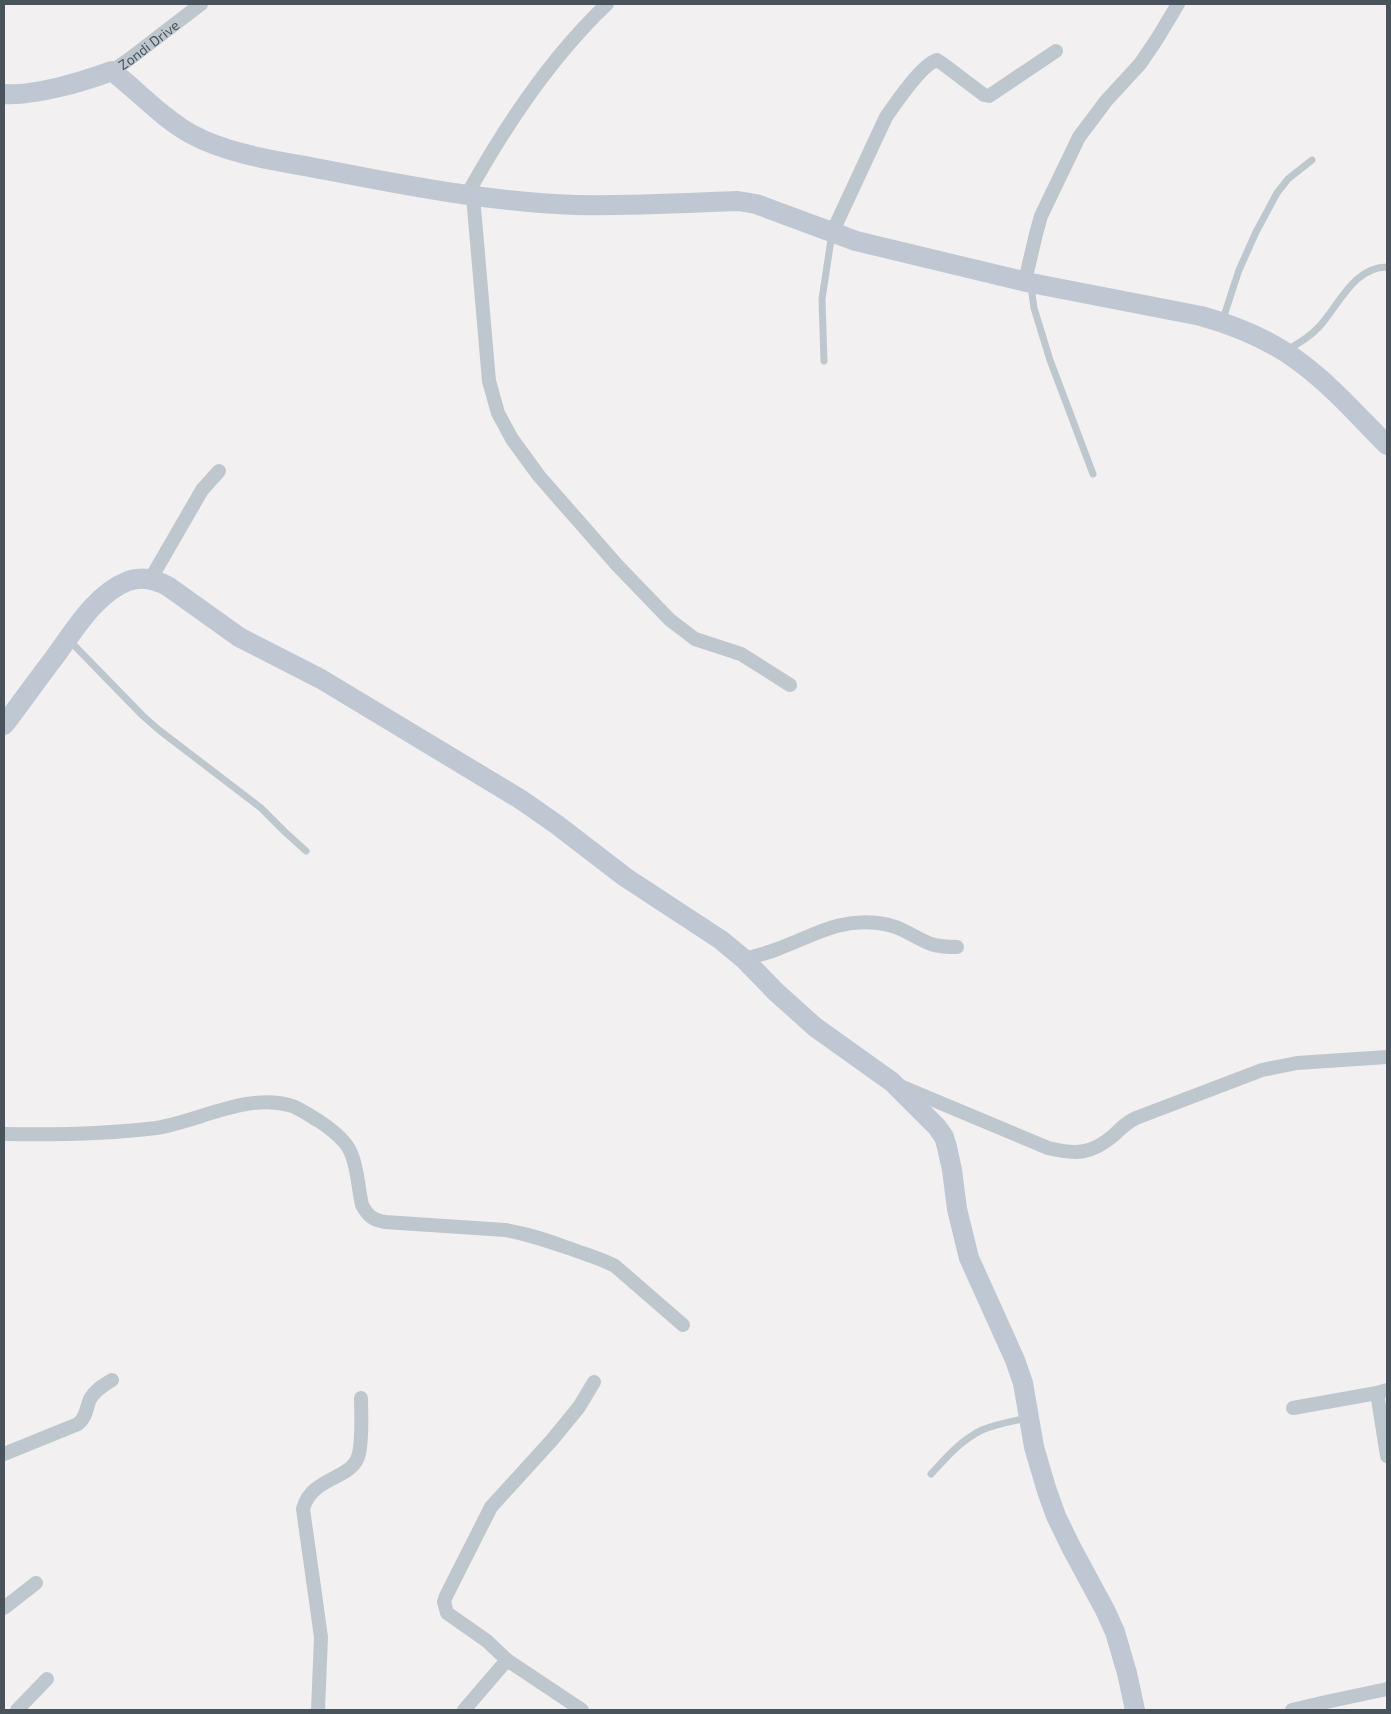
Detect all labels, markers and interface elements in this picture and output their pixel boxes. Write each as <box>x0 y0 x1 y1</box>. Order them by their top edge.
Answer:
street label: Zondi Drive <box>115 16 182 73</box>

